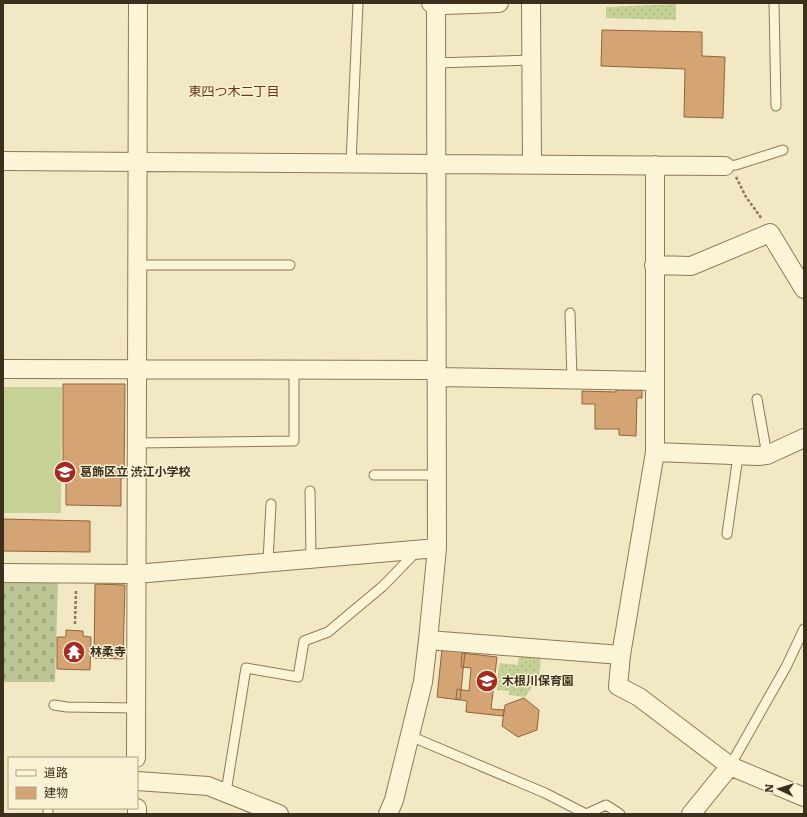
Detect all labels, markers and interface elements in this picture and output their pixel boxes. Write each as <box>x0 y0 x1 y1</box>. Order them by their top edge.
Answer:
district label: 東四つ木二丁目 <box>188 81 280 100</box>
school or university icon: 葛飾区立 渋江小学校 <box>52 459 78 485</box>
place label: 葛飾区立 渋江小学校 <box>80 462 190 480</box>
temple icon: 林柔寺 <box>61 639 87 665</box>
place label: 林柔寺 <box>90 642 126 660</box>
school or university icon: 木根川保育園 <box>474 668 500 694</box>
place label: 木根川保育園 <box>502 671 574 689</box>
legend <box>8 757 138 809</box>
text: 道路 <box>44 763 68 781</box>
north arrow <box>759 769 799 809</box>
text: 建物 <box>44 783 68 801</box>
text: N <box>760 783 776 793</box>

